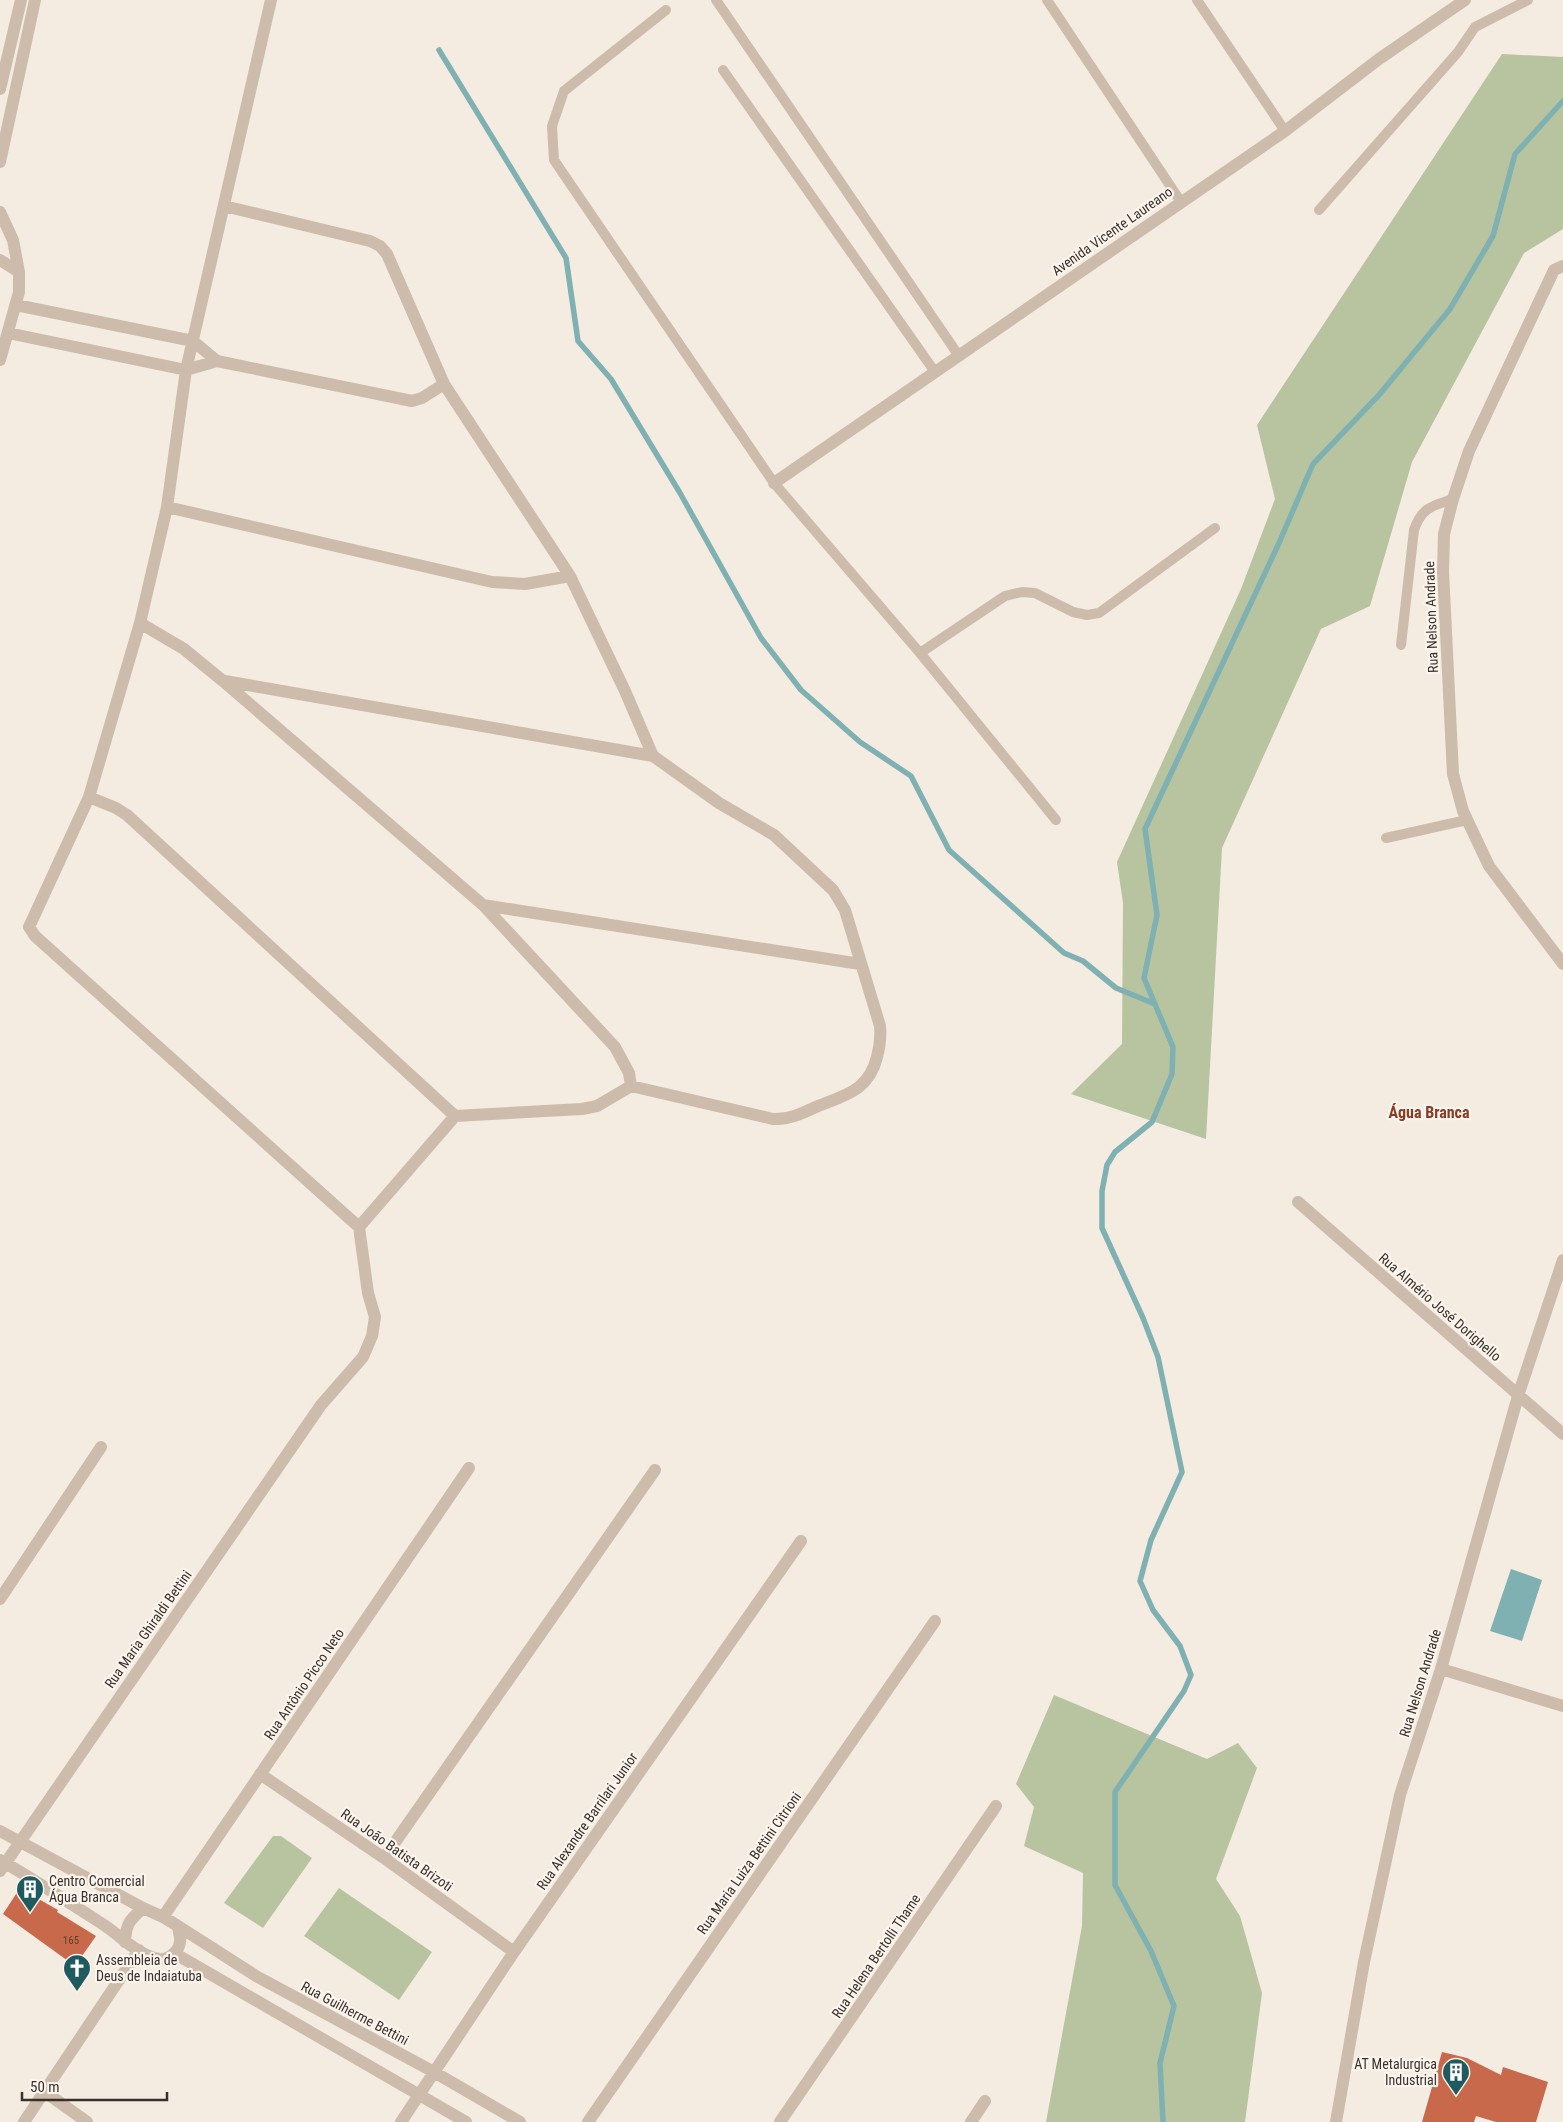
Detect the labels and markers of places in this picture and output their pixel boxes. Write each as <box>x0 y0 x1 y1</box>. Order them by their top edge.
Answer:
place label: Centro Comercial Água Branca <box>49 1873 145 1905</box>
building icon: Centro Comercial Água Branca <box>15 1874 45 1913</box>
place label: Assembleia de Deus de Indaiatuba <box>96 1952 202 1984</box>
church icon: Assembleia de Deus de Indaiatuba <box>62 1953 92 1992</box>
place label: AT Metalurgica Industrial <box>1354 2056 1437 2088</box>
building icon: AT Metalurgica Industrial <box>1441 2057 1471 2096</box>

